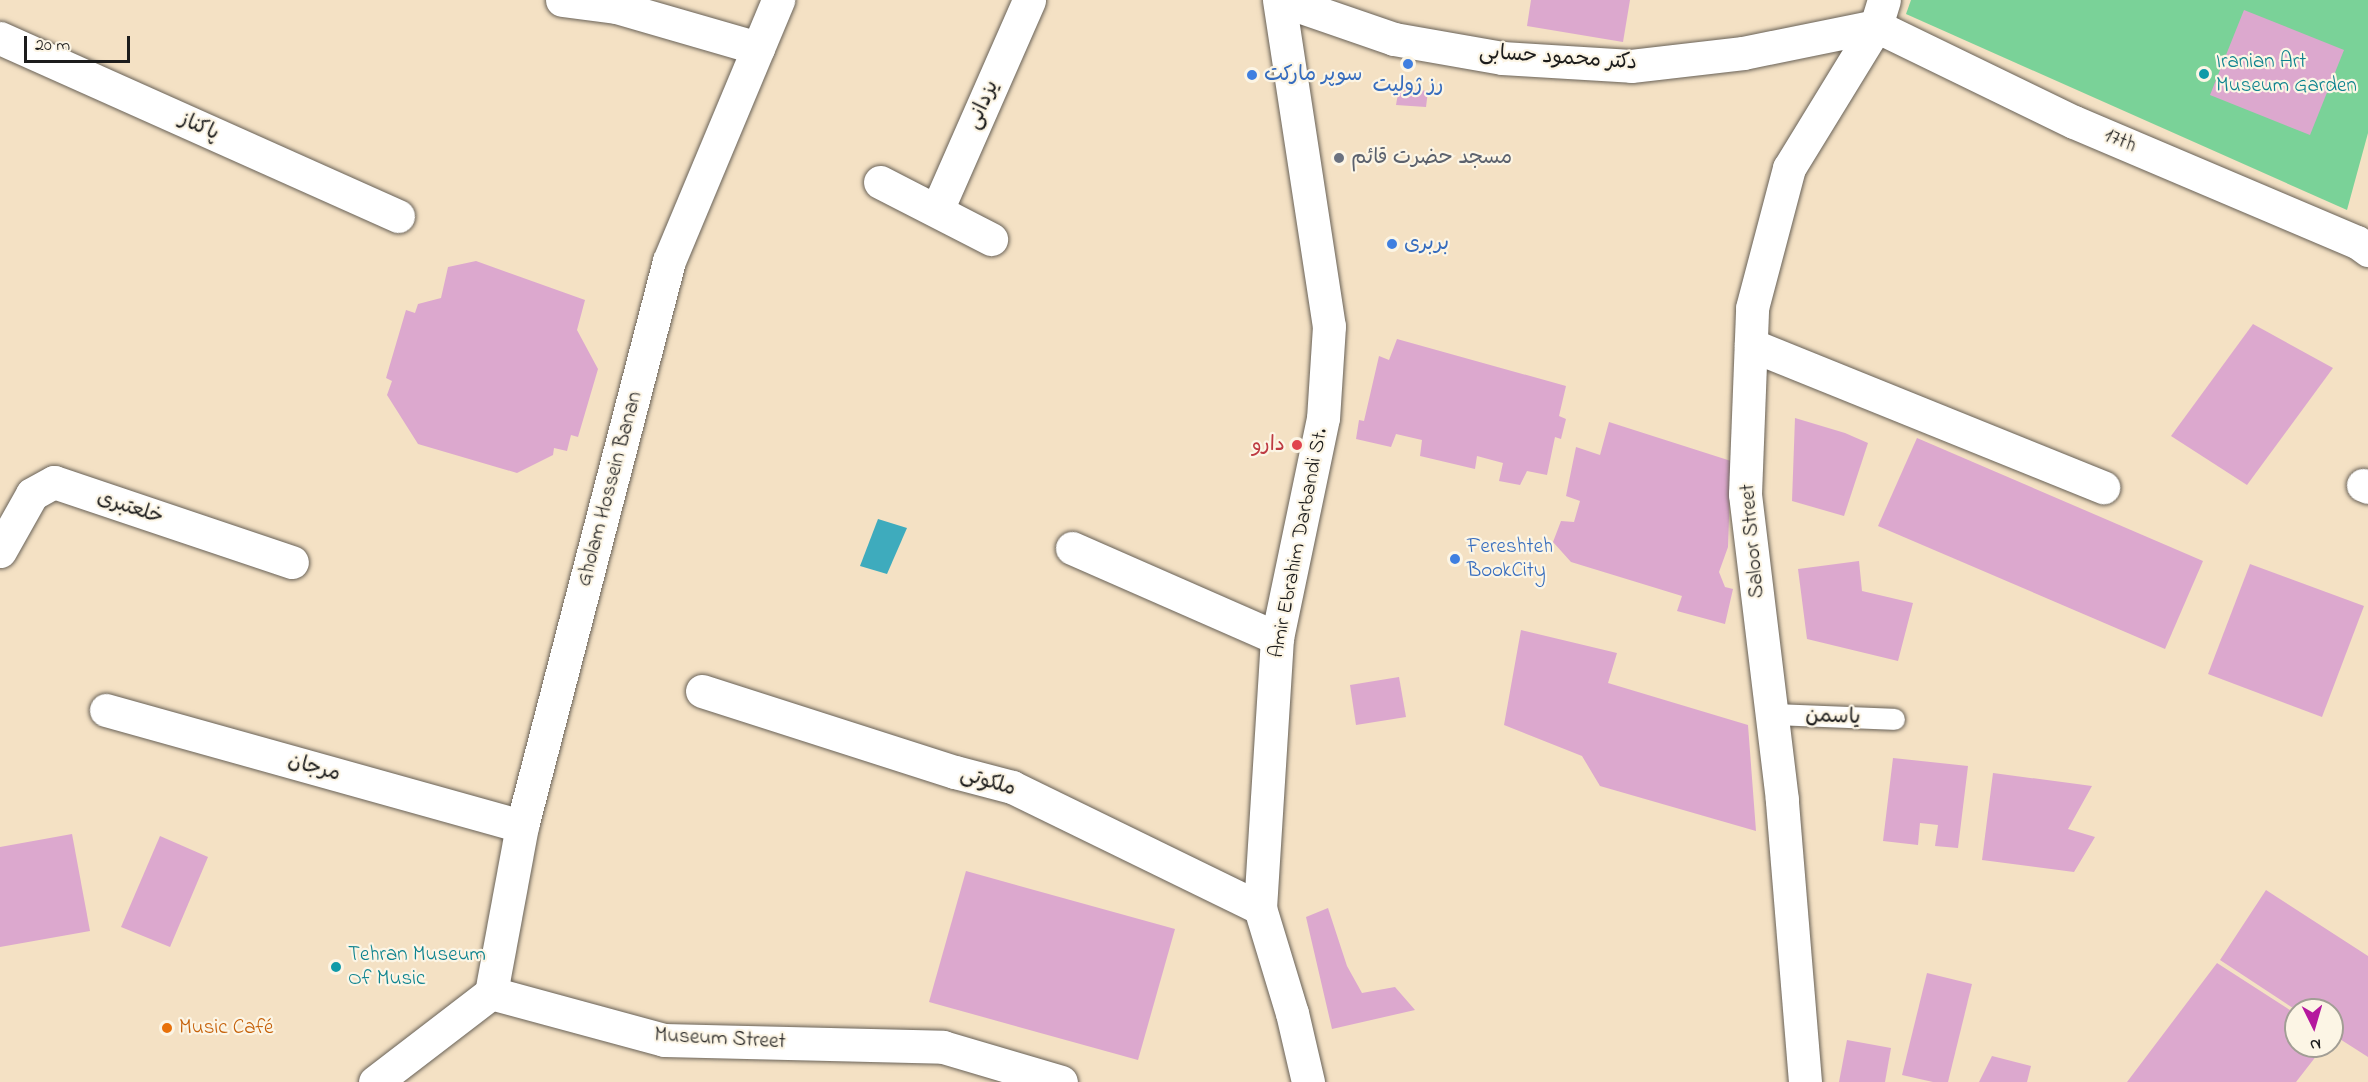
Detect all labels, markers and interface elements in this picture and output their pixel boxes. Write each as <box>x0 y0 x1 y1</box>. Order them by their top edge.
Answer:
scale bar <box>27 24 134 62</box>
text: 20 m <box>35 33 70 59</box>
street label: دکتر محمود حسابی <box>1478 40 1638 76</box>
place label: Iranian Art Museum Garden <box>2216 49 2357 99</box>
marker: رز ژولیت <box>1401 57 1415 71</box>
place label: سوپر مارکت <box>1264 62 1362 88</box>
marker: Iranian Art Museum Garden <box>2197 67 2211 81</box>
marker: سوپر مارکت <box>1245 68 1259 82</box>
place label: رز ژولیت <box>1373 73 1443 99</box>
street label: یزدانی <box>961 77 1005 133</box>
street label: پاکناز <box>175 107 223 147</box>
street label: 17th <box>2100 123 2140 159</box>
place label: مسجد حضرت قائم <box>1351 145 1512 171</box>
marker: مسجد حضرت قائم <box>1332 151 1346 165</box>
place label: بربری <box>1404 231 1449 257</box>
marker: بربری <box>1385 237 1399 251</box>
street label: Gholam Hossein Banan <box>572 389 648 589</box>
street label: Amir Ebrahim Darbandi St. <box>1264 426 1334 660</box>
place label: دارو <box>1252 432 1285 458</box>
marker: دارو <box>1290 438 1304 452</box>
street label: Saloor Street <box>1735 483 1771 599</box>
street label: خلعتبری <box>94 485 166 531</box>
place label: Fereshteh BookCity <box>1467 534 1553 584</box>
marker: Fereshteh BookCity <box>1448 552 1462 566</box>
street label: یاسمن <box>1805 703 1861 731</box>
street label: مرجان <box>285 749 343 787</box>
street label: ملکوتی <box>957 762 1019 802</box>
place label: Tehran Museum Of Music <box>348 942 486 992</box>
marker: Tehran Museum Of Music <box>329 960 343 974</box>
north arrow <box>2284 998 2344 1058</box>
place label: Music Café <box>179 1015 273 1041</box>
marker: Music Café <box>160 1021 174 1035</box>
street label: Museum Street <box>654 1023 786 1055</box>
text: N <box>2309 1032 2322 1056</box>

